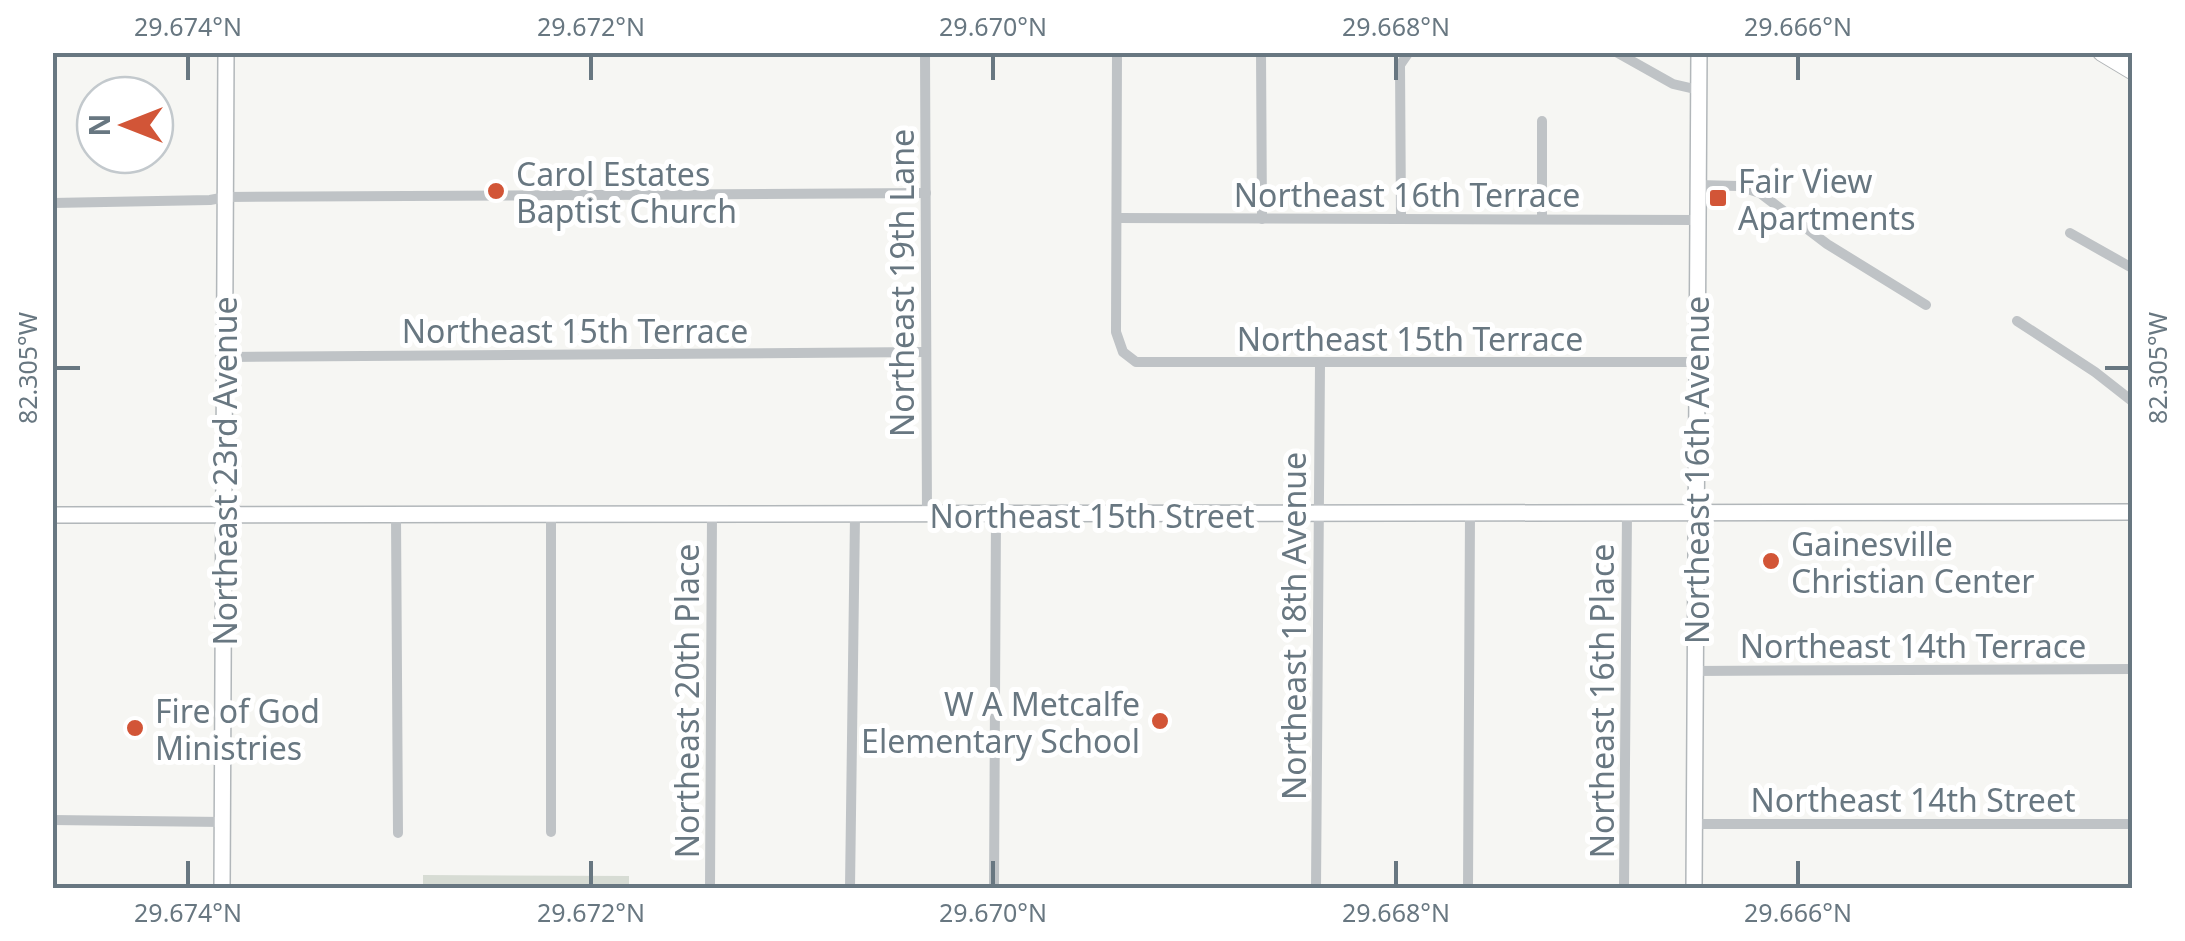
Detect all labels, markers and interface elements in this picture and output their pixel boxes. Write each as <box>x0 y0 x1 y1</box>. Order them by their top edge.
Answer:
text: 29.674°N <box>134 9 242 43</box>
text: 29.672°N <box>537 9 645 43</box>
text: 29.670°N <box>939 9 1047 43</box>
text: 29.668°N <box>1342 9 1450 43</box>
text: 29.666°N <box>1744 9 1852 43</box>
north arrow <box>75 75 175 175</box>
text: N <box>80 114 118 136</box>
street label: Northeast 19th Lane <box>880 129 923 437</box>
place label: Carol Estates Baptist Church <box>516 152 737 232</box>
place label: Fair View Apartments <box>1738 159 1915 239</box>
street label: Northeast 16th Terrace <box>1234 173 1580 216</box>
marker: Carol Estates Baptist Church <box>485 180 507 202</box>
marker: Fair View Apartments <box>1707 187 1729 209</box>
street label: Northeast 16th Avenue <box>1675 296 1718 644</box>
street label: Northeast 23rd Avenue <box>203 297 246 645</box>
street label: Northeast 15th Terrace <box>402 309 748 352</box>
text: 82.305°W <box>10 312 44 424</box>
text: 82.305°W <box>2140 312 2174 424</box>
street label: Northeast 15th Terrace <box>1237 317 1583 360</box>
street label: Northeast 18th Avenue <box>1272 452 1315 800</box>
street label: Northeast 15th Street <box>929 494 1255 537</box>
place label: Gainesville Christian Center <box>1791 522 2035 602</box>
street label: Northeast 20th Place <box>665 544 708 858</box>
street label: Northeast 16th Place <box>1580 544 1623 858</box>
marker: Gainesville Christian Center <box>1760 550 1782 572</box>
street label: Northeast 14th Terrace <box>1740 624 2086 667</box>
place label: W A Metcalfe Elementary School <box>861 682 1140 762</box>
place label: Fire of God Ministries <box>155 689 320 769</box>
marker: W A Metcalfe Elementary School <box>1149 710 1171 732</box>
marker: Fire of God Ministries <box>124 717 146 739</box>
street label: Northeast 14th Street <box>1750 778 2076 821</box>
text: 29.674°N <box>134 895 242 929</box>
text: 29.672°N <box>537 895 645 929</box>
text: 29.670°N <box>939 895 1047 929</box>
text: 29.668°N <box>1342 895 1450 929</box>
text: 29.666°N <box>1744 895 1852 929</box>

